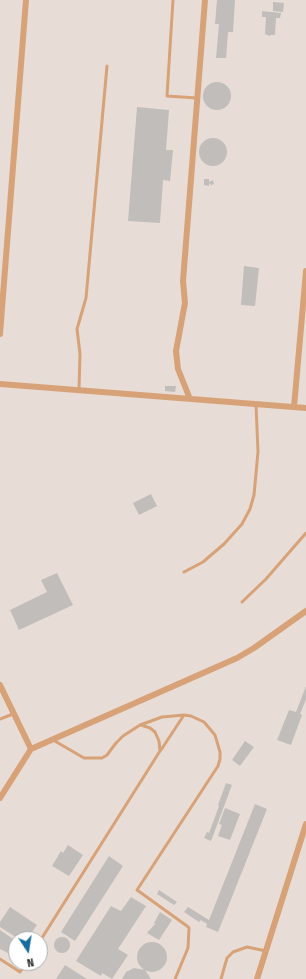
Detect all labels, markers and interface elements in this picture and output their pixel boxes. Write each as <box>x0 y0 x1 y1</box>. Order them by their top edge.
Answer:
north arrow <box>8 931 48 971</box>
text: N <box>26 955 35 969</box>

